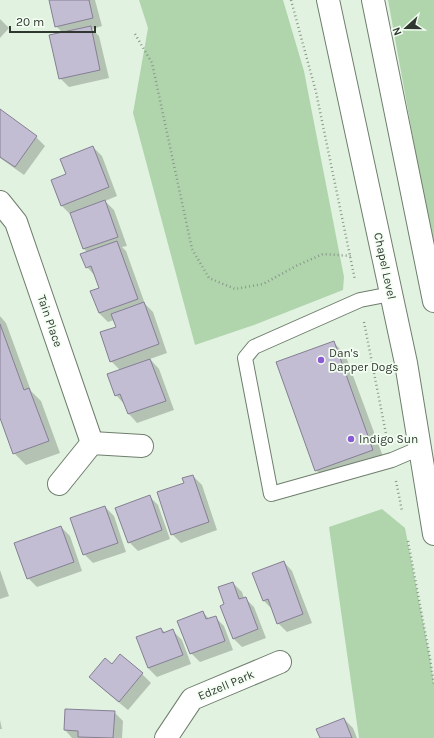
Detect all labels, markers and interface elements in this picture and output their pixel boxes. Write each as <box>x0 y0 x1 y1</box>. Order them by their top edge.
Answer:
scale bar <box>10 8 95 34</box>
north arrow <box>386 8 426 48</box>
text: 20 m <box>16 15 44 29</box>
text: N <box>390 25 405 37</box>
street label: Chapel Level <box>371 231 399 301</box>
street label: Tain Place <box>35 293 65 349</box>
place label: Dan's Dapper Dogs <box>329 346 398 374</box>
marker: Dan's Dapper Dogs <box>316 355 326 365</box>
place label: Indigo Sun <box>359 432 418 446</box>
marker: Indigo Sun <box>346 434 356 444</box>
street label: Edzell Park <box>196 667 256 703</box>

